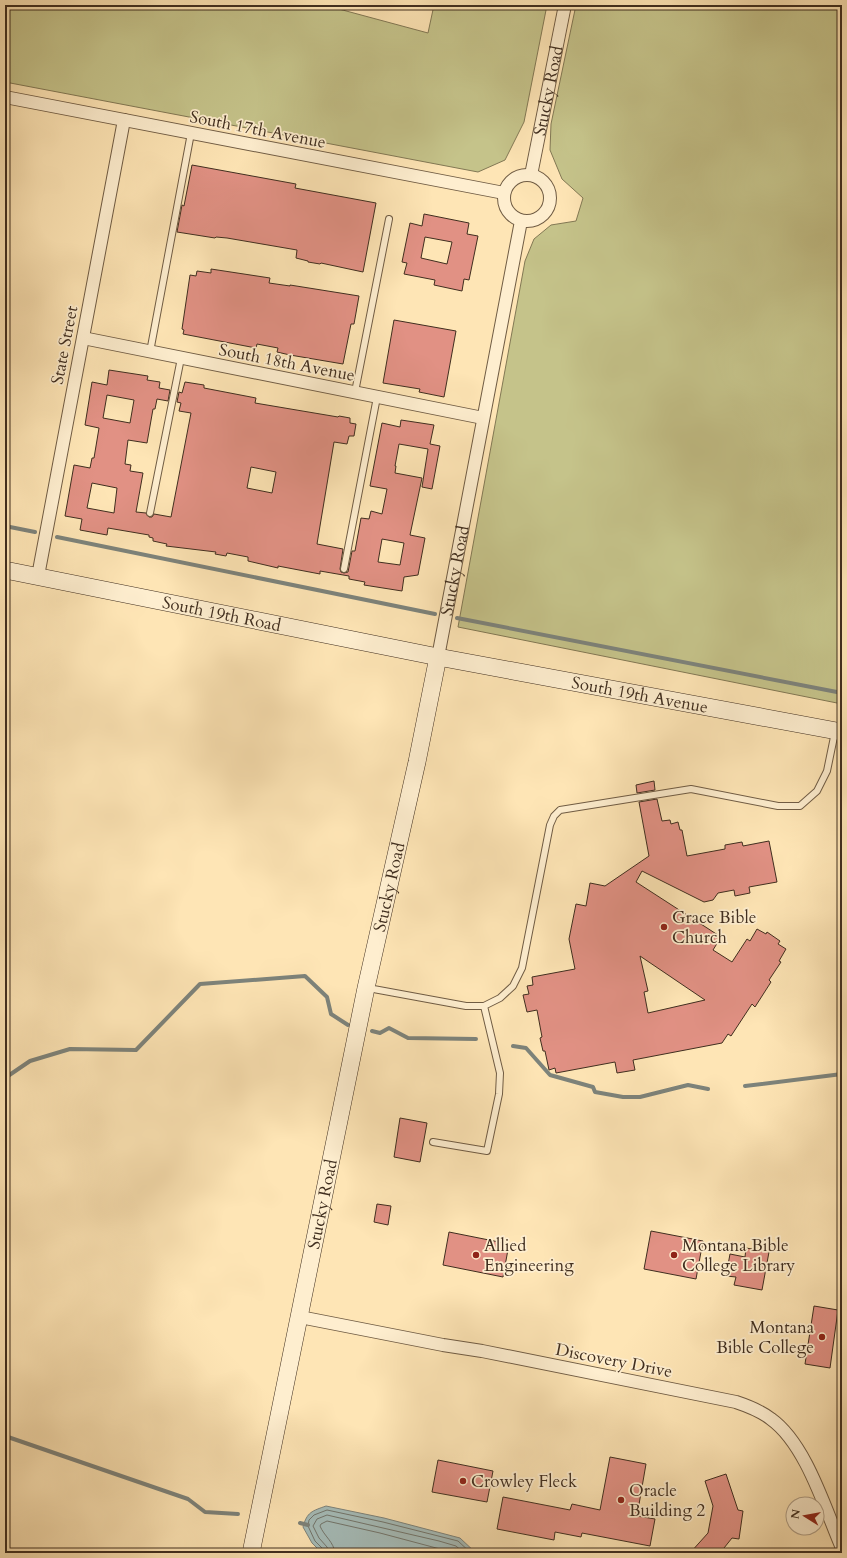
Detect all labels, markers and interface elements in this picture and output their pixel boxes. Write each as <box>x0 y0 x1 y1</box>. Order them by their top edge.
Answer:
street label: Stucky Road <box>528 44 569 138</box>
street label: South 17th Avenue <box>188 105 328 154</box>
street label: State Street <box>46 303 84 386</box>
street label: South 18th Avenue <box>217 338 357 387</box>
street label: Stucky Road <box>435 524 475 618</box>
street label: South 19th Road <box>160 591 283 637</box>
street label: South 19th Avenue <box>570 671 710 719</box>
street label: Stucky Road <box>368 840 410 934</box>
place label: Grace Bible Church <box>672 906 757 949</box>
marker: Grace Bible Church <box>659 922 669 932</box>
street label: Stucky Road <box>302 1157 343 1251</box>
place label: Allied Engineering <box>484 1234 574 1277</box>
place label: Montana Bible College Library <box>682 1234 795 1277</box>
marker: Allied Engineering <box>471 1250 481 1260</box>
marker: Montana Bible College Library <box>669 1250 679 1260</box>
place label: Montana Bible College <box>716 1316 815 1359</box>
marker: Montana Bible College <box>817 1332 827 1342</box>
street label: Discovery Drive <box>554 1338 674 1383</box>
place label: Crowley Fleck <box>471 1470 578 1493</box>
marker: Crowley Fleck <box>458 1476 468 1486</box>
place label: Oracle Building 2 <box>629 1479 706 1522</box>
marker: Oracle Building 2 <box>616 1495 626 1505</box>
north arrow <box>785 1496 825 1536</box>
text: N <box>787 1508 804 1520</box>

